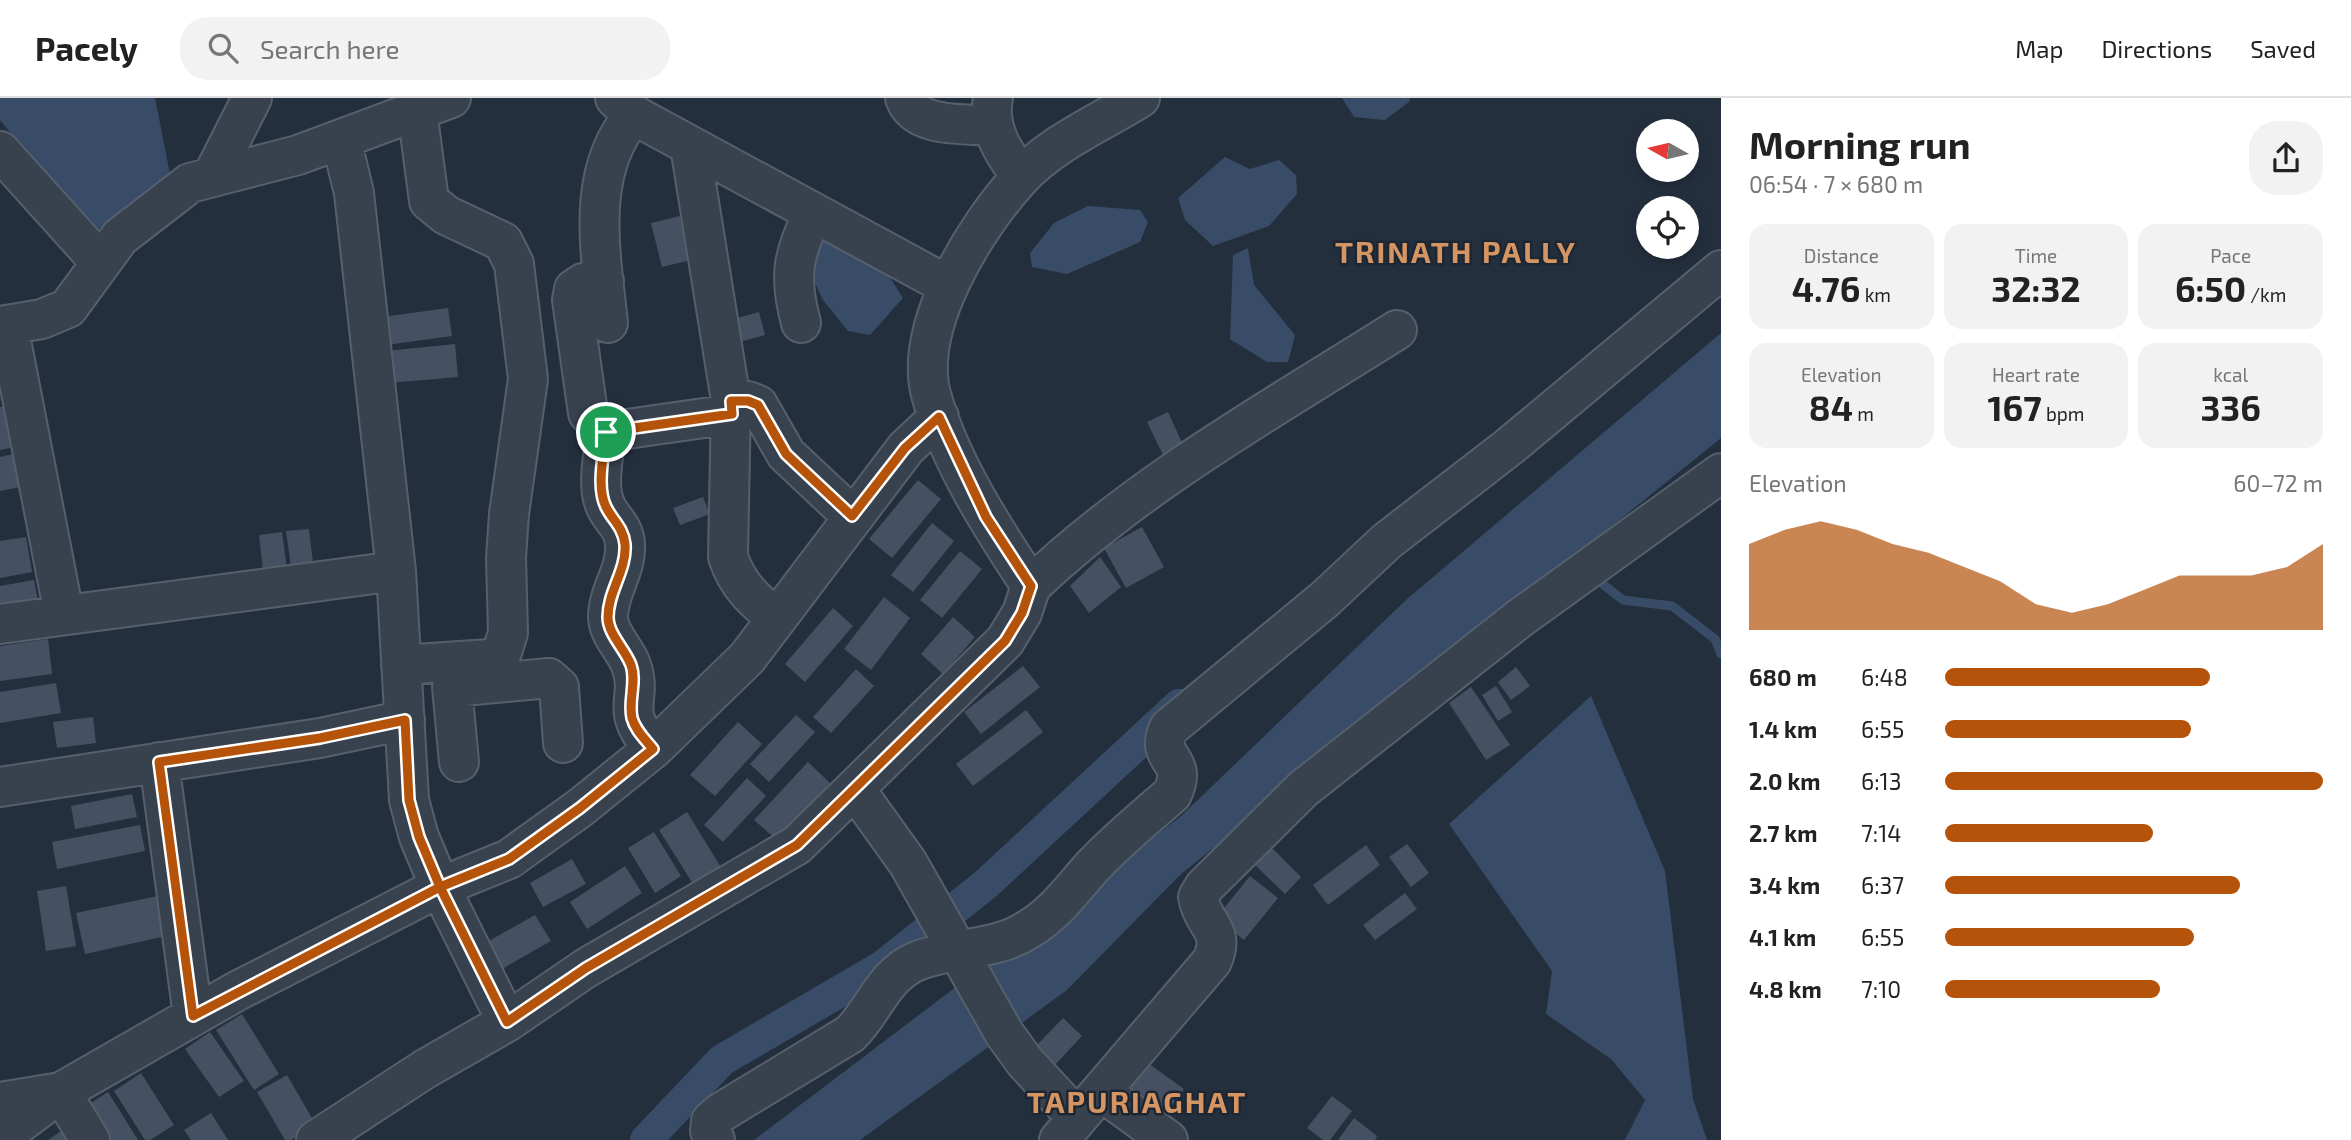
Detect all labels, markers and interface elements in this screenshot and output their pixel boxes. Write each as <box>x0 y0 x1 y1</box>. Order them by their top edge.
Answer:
search box <box>180 17 670 80</box>
text: Pacely <box>35 28 138 68</box>
icon: search <box>204 29 242 67</box>
text: Search here <box>260 33 400 64</box>
text: Map <box>2015 34 2063 63</box>
text: Directions <box>2101 34 2212 63</box>
text: Saved <box>2250 34 2316 63</box>
north arrow <box>1636 119 1699 182</box>
map controls <box>1636 119 1699 259</box>
text: Morning run <box>1749 121 1970 167</box>
button: share <box>2249 121 2323 195</box>
text: 06:54 · 7 × 680 m <box>1749 170 1923 198</box>
button: locate <box>1636 196 1699 259</box>
district label: TRINATH PALLY <box>1335 233 1577 269</box>
text: Distance <box>1804 244 1879 267</box>
text: Time <box>2015 244 2057 267</box>
text: Pace <box>2210 244 2251 267</box>
text: 4.76 <box>1792 267 1860 309</box>
text: 32:32 <box>1991 267 2081 309</box>
text: 6:50 <box>2175 267 2246 309</box>
text: km <box>1860 283 1891 306</box>
text: /km <box>2246 283 2286 306</box>
text: Elevation <box>1801 363 1882 386</box>
text: Heart rate <box>1992 363 2080 386</box>
text: kcal <box>2213 363 2248 386</box>
text: 84 <box>1809 386 1853 428</box>
text: 167 <box>1987 386 2042 428</box>
text: 336 <box>2200 386 2261 428</box>
pin <box>576 402 636 462</box>
text: m <box>1853 402 1874 425</box>
text: bpm <box>2042 402 2084 425</box>
icon: arrive <box>587 413 625 451</box>
text: Elevation <box>1749 469 1847 497</box>
text: 60–72 m <box>2233 469 2323 497</box>
text: 680 m <box>1749 663 1817 691</box>
text: 6:48 <box>1861 663 1908 691</box>
text: 1.4 km <box>1749 715 1817 743</box>
text: 6:55 <box>1861 715 1904 743</box>
text: 2.0 km <box>1749 767 1821 795</box>
text: 6:13 <box>1861 767 1902 795</box>
text: 2.7 km <box>1749 819 1817 847</box>
text: 7:14 <box>1861 819 1902 847</box>
text: 3.4 km <box>1749 871 1820 899</box>
text: 6:37 <box>1861 871 1904 899</box>
text: 4.1 km <box>1749 923 1816 951</box>
text: 6:55 <box>1861 923 1904 951</box>
text: 4.8 km <box>1749 975 1822 1003</box>
text: 7:10 <box>1861 975 1901 1003</box>
district label: TAPURIAGHAT <box>1027 1083 1247 1119</box>

